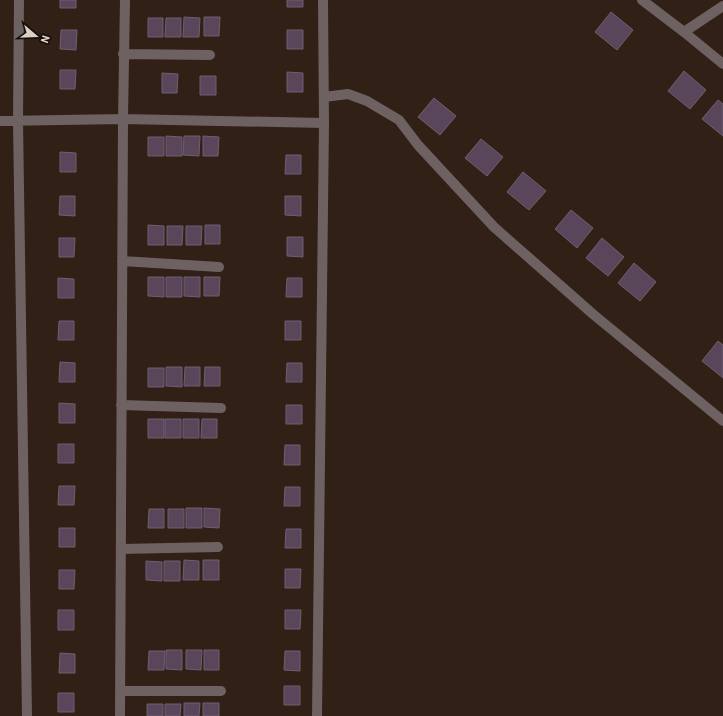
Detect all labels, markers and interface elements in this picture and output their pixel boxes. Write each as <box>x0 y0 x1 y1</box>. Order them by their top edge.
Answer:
north arrow <box>16 16 56 56</box>
text: N <box>39 34 53 45</box>

